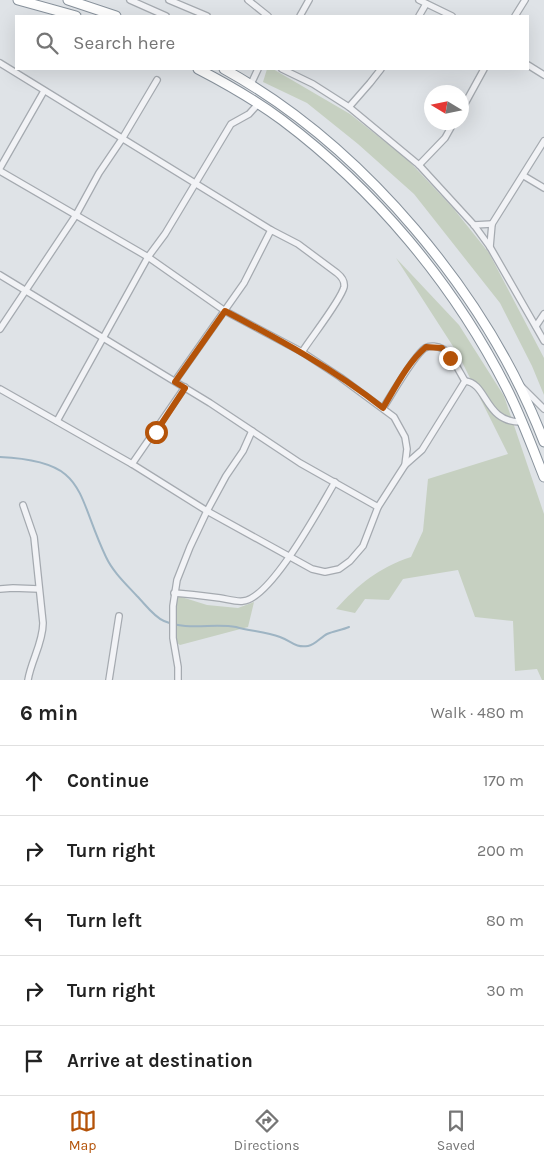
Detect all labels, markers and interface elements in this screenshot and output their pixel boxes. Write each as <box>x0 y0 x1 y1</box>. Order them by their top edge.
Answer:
search box <box>15 15 529 70</box>
icon: search <box>33 29 61 57</box>
text: Search here <box>73 32 175 54</box>
north arrow <box>424 85 469 130</box>
route end <box>439 347 462 370</box>
route start <box>145 421 168 444</box>
text: 6 min <box>20 701 78 725</box>
text: Walk · 480 m <box>430 703 524 722</box>
icon: ahead <box>20 767 48 795</box>
text: Continue <box>67 770 149 792</box>
text: 170 m <box>483 771 524 790</box>
icon: right <box>20 837 48 865</box>
text: Turn right <box>67 840 156 862</box>
text: 200 m <box>477 841 524 860</box>
icon: left <box>20 907 48 935</box>
text: Turn left <box>67 910 142 932</box>
text: 80 m <box>486 911 524 930</box>
icon: right <box>20 977 48 1005</box>
text: Turn right <box>67 980 156 1002</box>
text: 30 m <box>486 981 524 1000</box>
icon: arrive <box>20 1047 48 1075</box>
text: Arrive at destination <box>67 1050 253 1072</box>
tab: Map <box>69 1107 97 1154</box>
tab: Directions <box>234 1107 300 1154</box>
tab: Saved <box>437 1107 475 1154</box>

